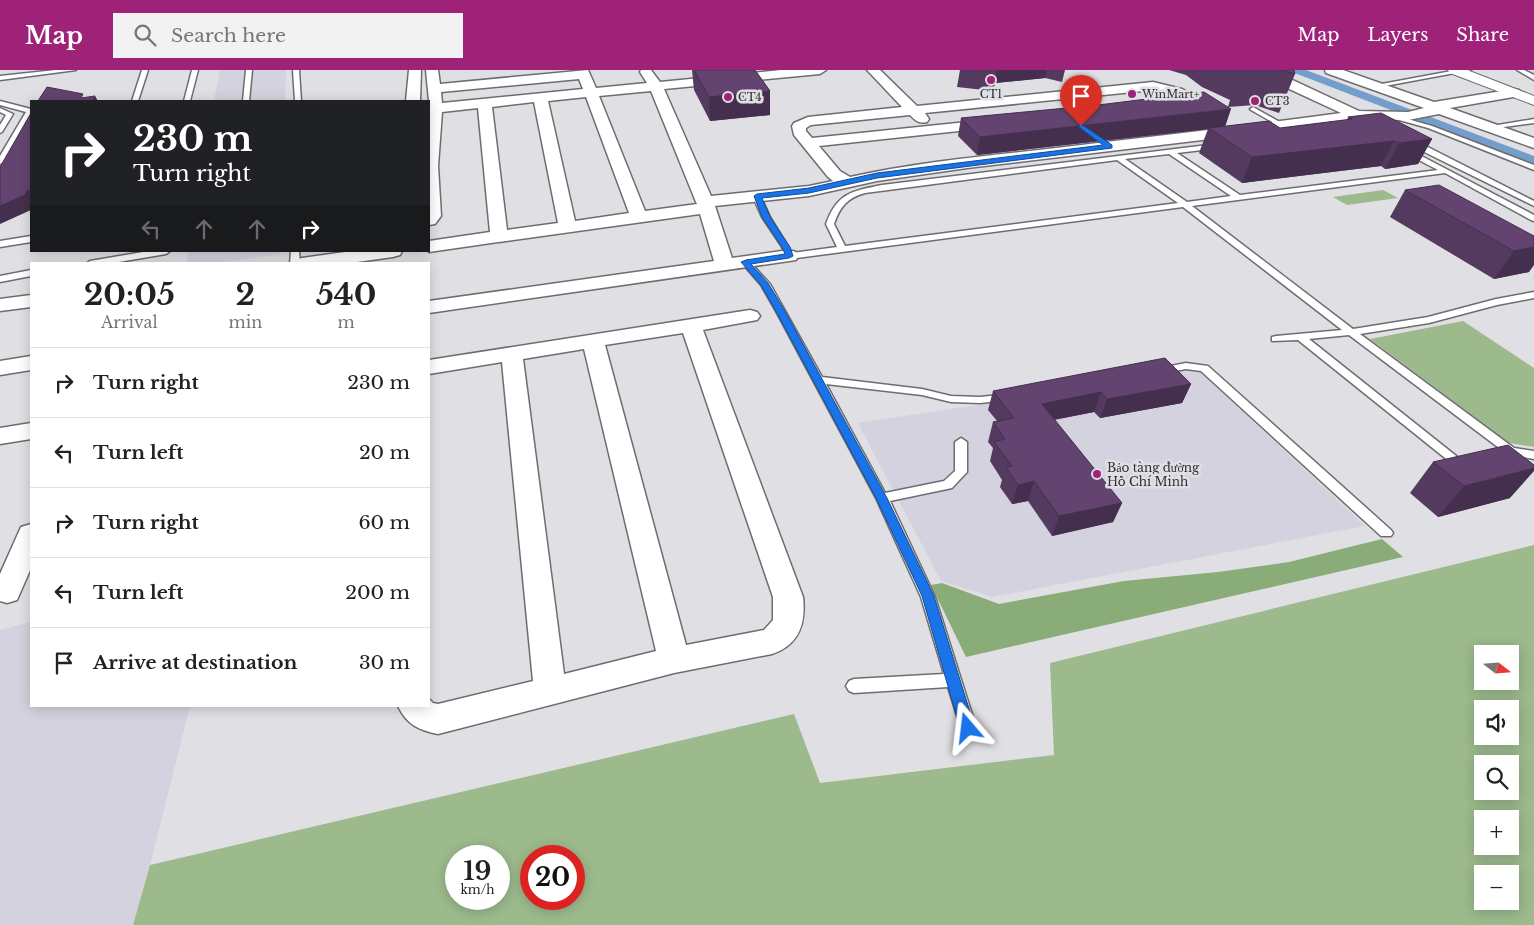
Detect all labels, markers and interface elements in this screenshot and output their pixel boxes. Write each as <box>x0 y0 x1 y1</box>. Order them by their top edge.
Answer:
search box <box>113 13 463 58</box>
text: Map <box>25 21 83 50</box>
icon: search <box>131 21 159 49</box>
text: Search here <box>171 24 286 47</box>
text: Map <box>1298 24 1339 46</box>
text: Layers <box>1367 24 1428 46</box>
text: Share <box>1456 24 1509 46</box>
marker: CT1 <box>985 74 997 86</box>
pin <box>1060 75 1102 126</box>
icon: arrive <box>1067 82 1095 110</box>
place label: CT1 <box>980 87 1002 101</box>
place label: WinMart+ <box>1141 87 1200 101</box>
marker: WinMart+ <box>1126 88 1138 100</box>
place label: CT4 <box>738 90 762 104</box>
marker: CT4 <box>722 91 734 103</box>
place label: CT3 <box>1265 94 1290 108</box>
marker: CT3 <box>1249 95 1261 107</box>
text: 230 m <box>133 117 253 160</box>
icon: right <box>50 120 115 185</box>
text: Turn right <box>133 160 251 187</box>
icon: left <box>137 215 165 243</box>
icon: ahead <box>190 215 218 243</box>
icon: ahead <box>243 215 271 243</box>
icon: right <box>296 215 324 243</box>
text: 20:05 <box>84 276 175 313</box>
text: 2 <box>236 276 255 313</box>
text: 540 <box>316 276 376 313</box>
text: Arrival <box>101 312 158 332</box>
text: min <box>229 312 262 332</box>
text: m <box>338 312 355 332</box>
icon: right <box>50 369 78 397</box>
text: Turn right <box>93 371 199 394</box>
text: 230 m <box>347 371 410 394</box>
icon: left <box>50 439 78 467</box>
text: Turn left <box>93 441 184 464</box>
text: 20 m <box>359 441 410 464</box>
place label: Bảo tàng đường Hồ Chí Minh <box>1107 460 1200 489</box>
marker: Bảo tàng đường Hồ Chí Minh <box>1091 468 1103 480</box>
icon: right <box>50 509 78 537</box>
text: Turn right <box>93 511 199 534</box>
text: 60 m <box>358 511 410 534</box>
icon: left <box>50 579 78 607</box>
text: Turn left <box>93 581 184 604</box>
text: 200 m <box>345 581 410 604</box>
north arrow <box>1474 645 1519 690</box>
map controls <box>1474 645 1519 910</box>
icon: arrive <box>50 649 78 677</box>
text: Arrive at destination <box>93 651 297 674</box>
text: 30 m <box>359 651 410 674</box>
button: sound <box>1474 700 1519 745</box>
position arrow <box>941 701 993 753</box>
button: search <box>1474 755 1519 800</box>
button: + <box>1474 810 1519 855</box>
speed limit sign: 20 <box>520 845 585 910</box>
text: 19 <box>464 856 491 887</box>
button: − <box>1474 865 1519 910</box>
text: km/h <box>460 882 495 897</box>

